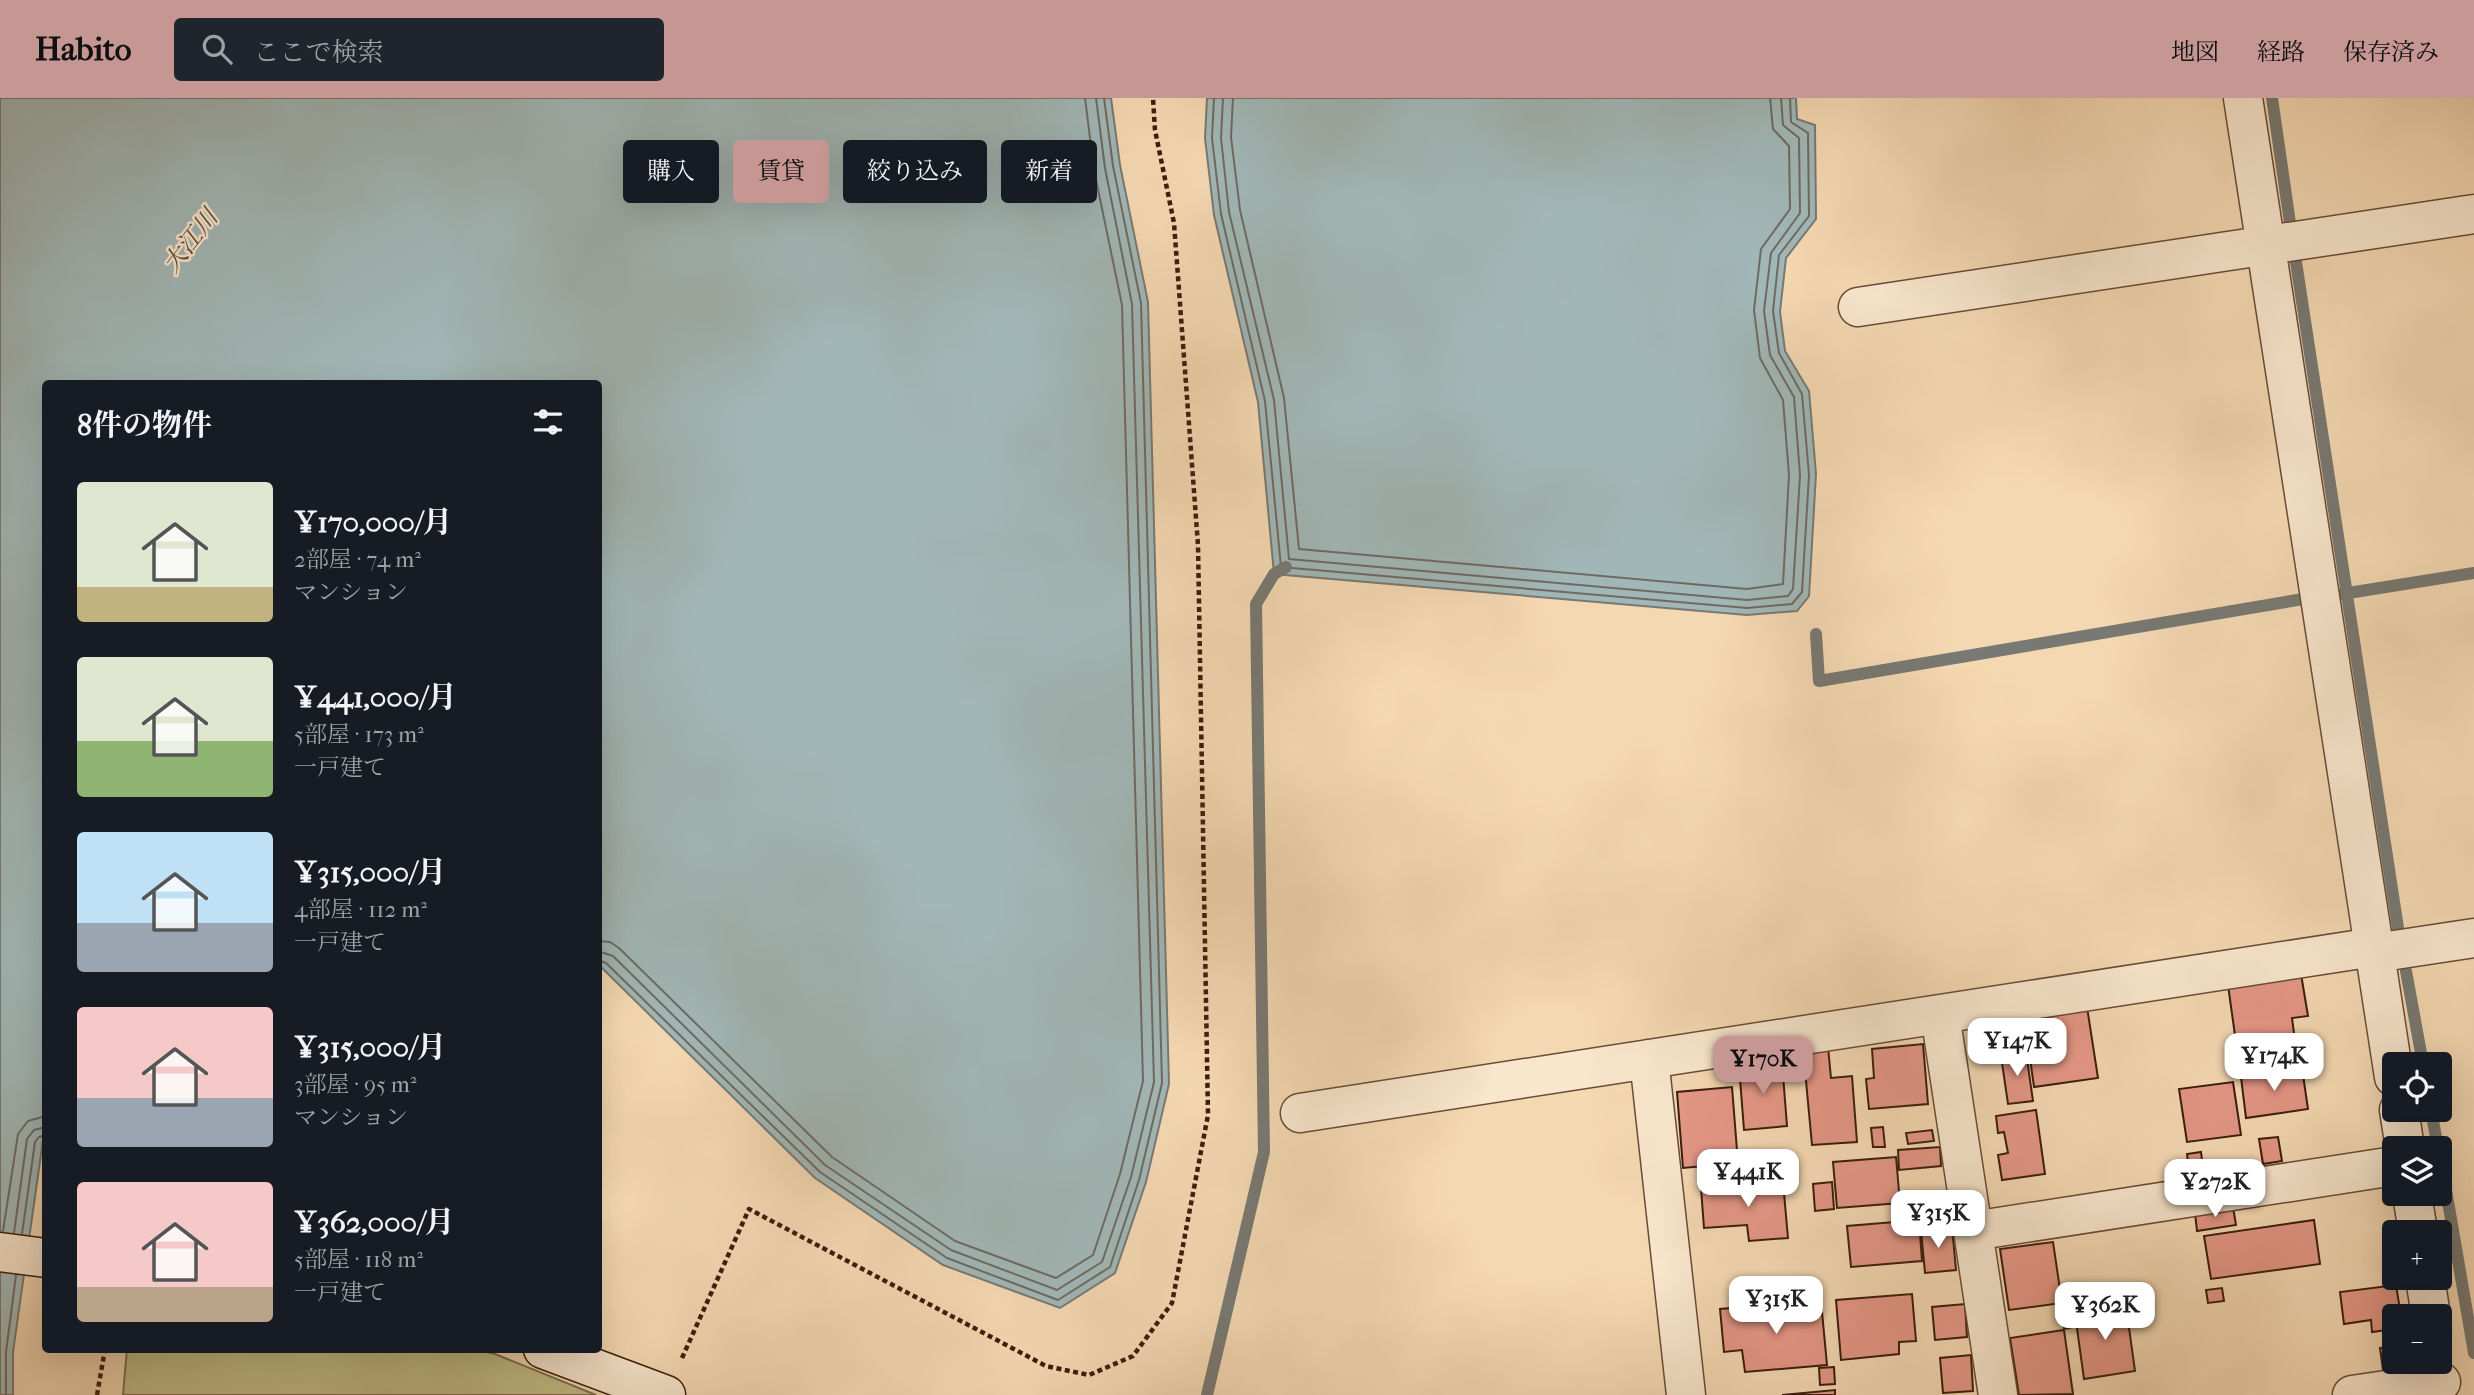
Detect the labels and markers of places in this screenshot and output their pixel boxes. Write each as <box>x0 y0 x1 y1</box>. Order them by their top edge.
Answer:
pin: ¥147K <box>1968 1018 2066 1078</box>
pin: ¥174K <box>2225 1034 2323 1093</box>
pin: ¥170K <box>1714 1037 1812 1096</box>
pin: ¥441K <box>1699 1150 1797 1209</box>
pin: ¥272K <box>2166 1160 2264 1219</box>
pin: ¥315K <box>1889 1190 1987 1250</box>
pin: ¥315K <box>1727 1276 1825 1336</box>
pin: ¥362K <box>2056 1282 2154 1342</box>

